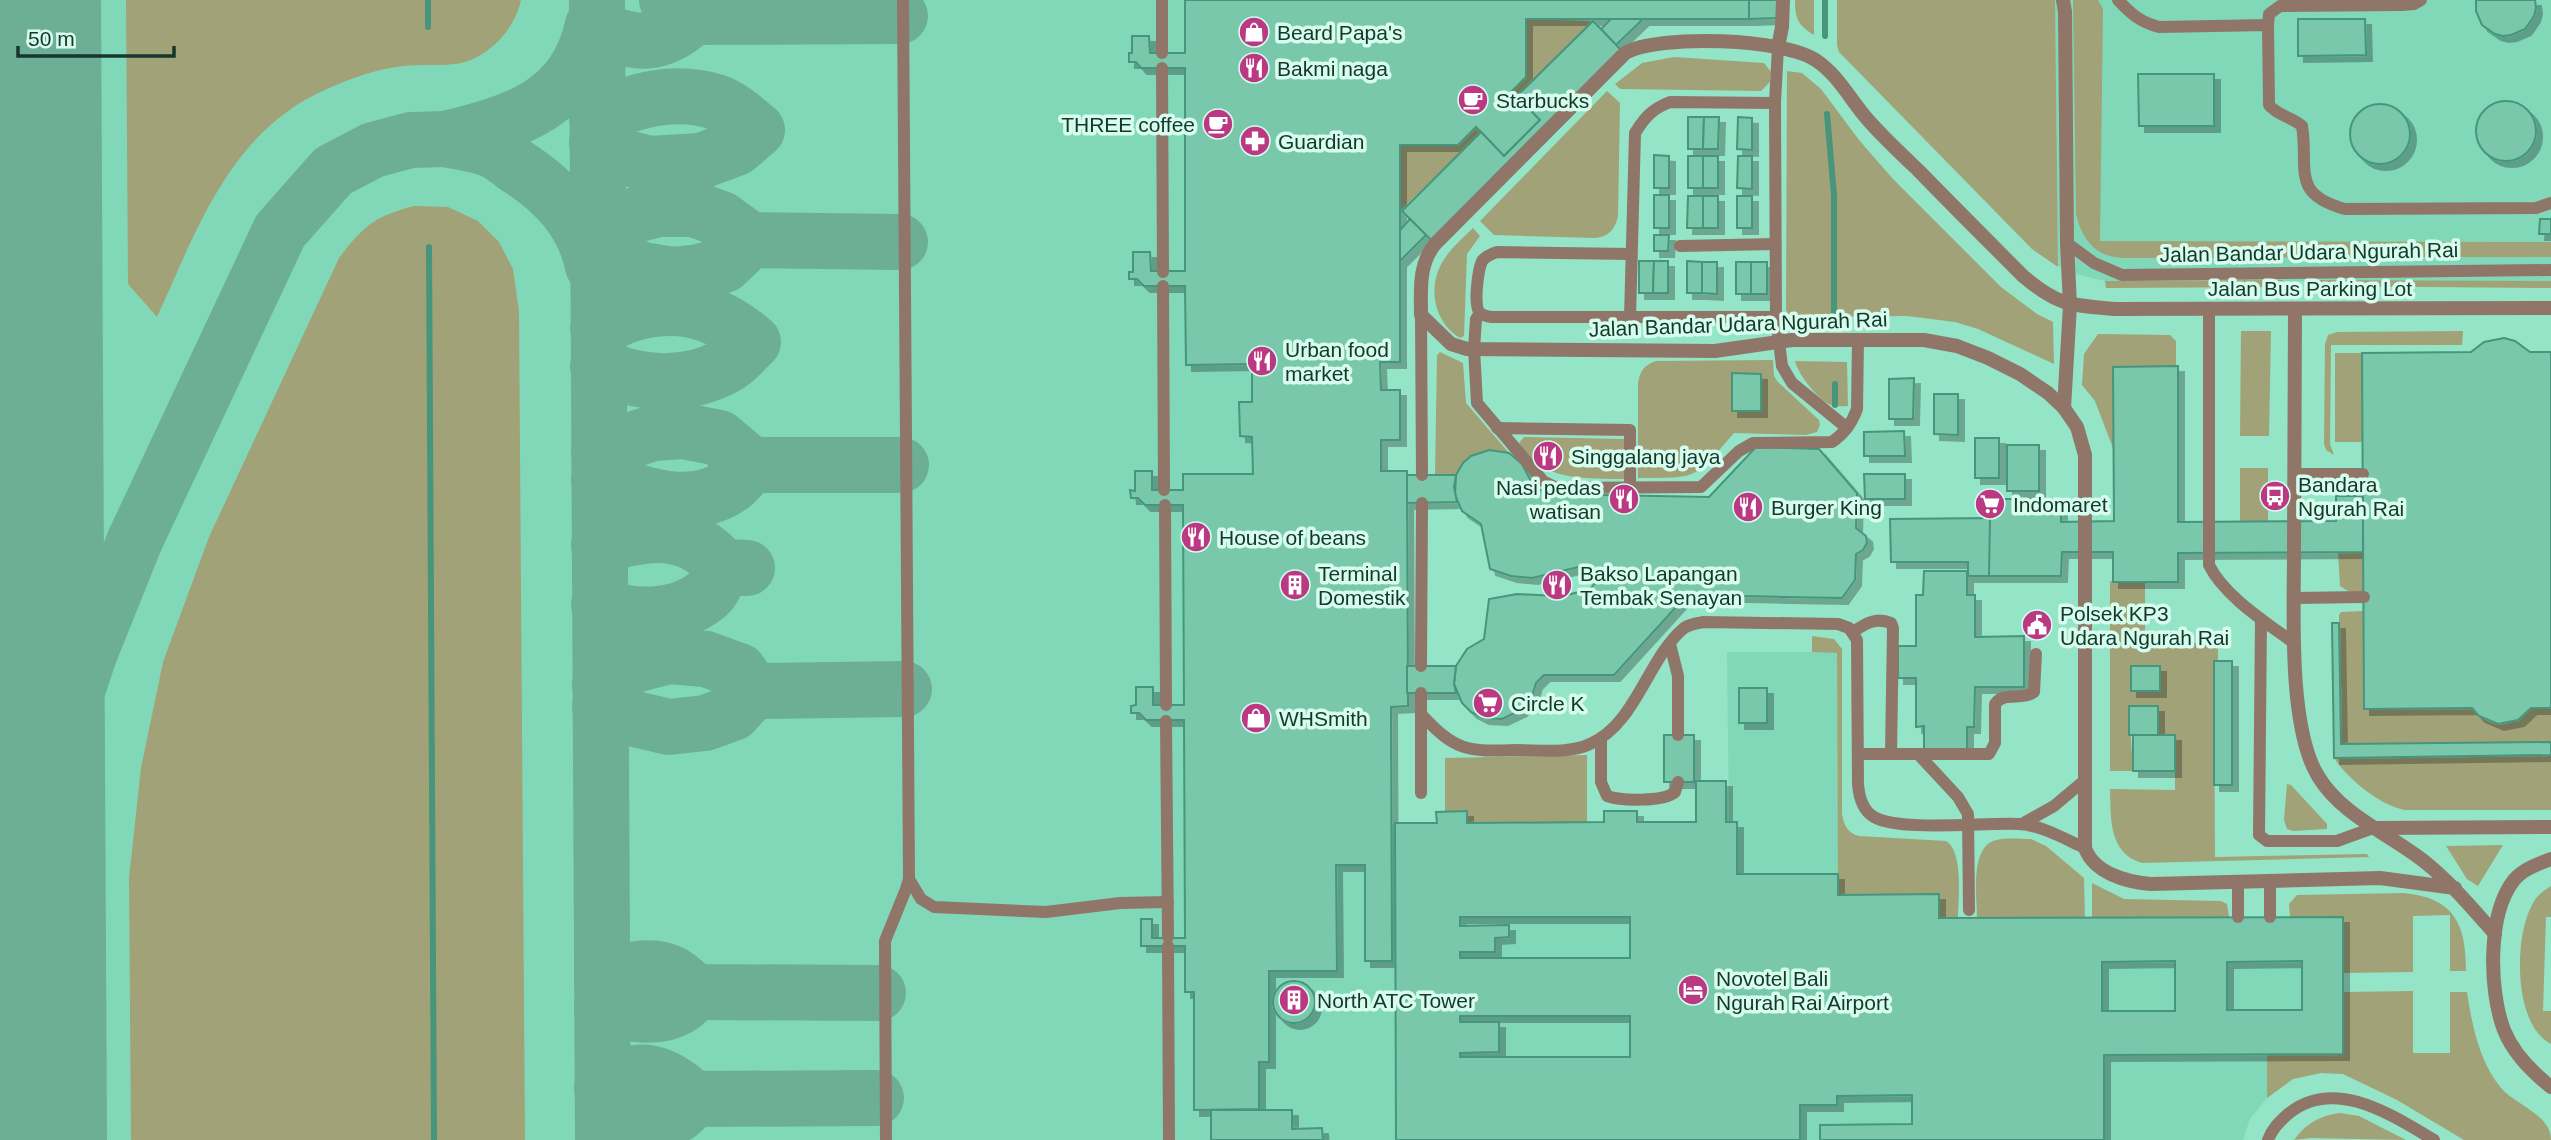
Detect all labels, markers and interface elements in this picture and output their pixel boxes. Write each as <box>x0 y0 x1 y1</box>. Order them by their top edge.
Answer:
scale bar <box>18 14 173 58</box>
shop icon: Beard Papa's <box>1237 15 1271 49</box>
place label: Beard Papa's <box>1277 21 1402 44</box>
text: 50 m <box>28 27 75 50</box>
restaurant icon: Bakmi naga <box>1237 51 1271 85</box>
place label: Bakmi naga <box>1277 57 1388 80</box>
cafe icon: Starbucks <box>1456 83 1490 117</box>
place label: Starbucks <box>1496 89 1589 112</box>
cafe icon: THREE coffee <box>1201 107 1235 141</box>
place label: THREE coffee <box>1061 113 1195 136</box>
pharmacy icon: Guardian <box>1238 124 1272 158</box>
place label: Guardian <box>1278 130 1364 153</box>
street label: Jalan Bandar Udara Ngurah Rai <box>2159 238 2459 266</box>
street label: Jalan Bus Parking Lot <box>2208 277 2412 300</box>
street label: Jalan Bandar Udara Ngurah Rai <box>1588 307 1888 341</box>
place label: Urban food market <box>1285 338 1389 385</box>
restaurant icon: Urban food market <box>1245 344 1279 378</box>
restaurant icon: Singgalang jaya <box>1531 439 1565 473</box>
place label: Singgalang jaya <box>1571 445 1721 468</box>
place label: Bandara Ngurah Rai <box>2298 473 2404 520</box>
place label: Nasi pedas watisan <box>1496 476 1601 523</box>
bus stop icon: Bandara Ngurah Rai <box>2258 479 2292 513</box>
restaurant icon: Nasi pedas watisan <box>1607 482 1641 516</box>
supermarket icon: Indomaret <box>1973 487 2007 521</box>
restaurant icon: Burger King <box>1731 490 1765 524</box>
place label: Indomaret <box>2013 493 2108 516</box>
place label: Burger King <box>1771 496 1882 519</box>
restaurant icon: House of beans <box>1179 520 1213 554</box>
place label: House of beans <box>1219 526 1366 549</box>
place label: Terminal Domestik <box>1318 562 1406 609</box>
place label: Bakso Lapangan Tembak Senayan <box>1580 562 1742 609</box>
building icon: Terminal Domestik <box>1278 568 1312 602</box>
restaurant icon: Bakso Lapangan Tembak Senayan <box>1540 568 1574 602</box>
place label: Polsek KP3 Udara Ngurah Rai <box>2060 602 2229 649</box>
public building icon: Polsek KP3 Udara Ngurah Rai <box>2020 608 2054 642</box>
supermarket icon: Circle K <box>1471 686 1505 720</box>
place label: Circle K <box>1511 692 1585 715</box>
shop icon: WHSmith <box>1239 701 1273 735</box>
place label: WHSmith <box>1279 707 1368 730</box>
place label: Novotel Bali Ngurah Rai Airport <box>1716 967 1889 1014</box>
hotel icon: Novotel Bali Ngurah Rai Airport <box>1676 973 1710 1007</box>
building icon: North ATC Tower <box>1277 983 1311 1017</box>
place label: North ATC Tower <box>1317 989 1475 1012</box>

